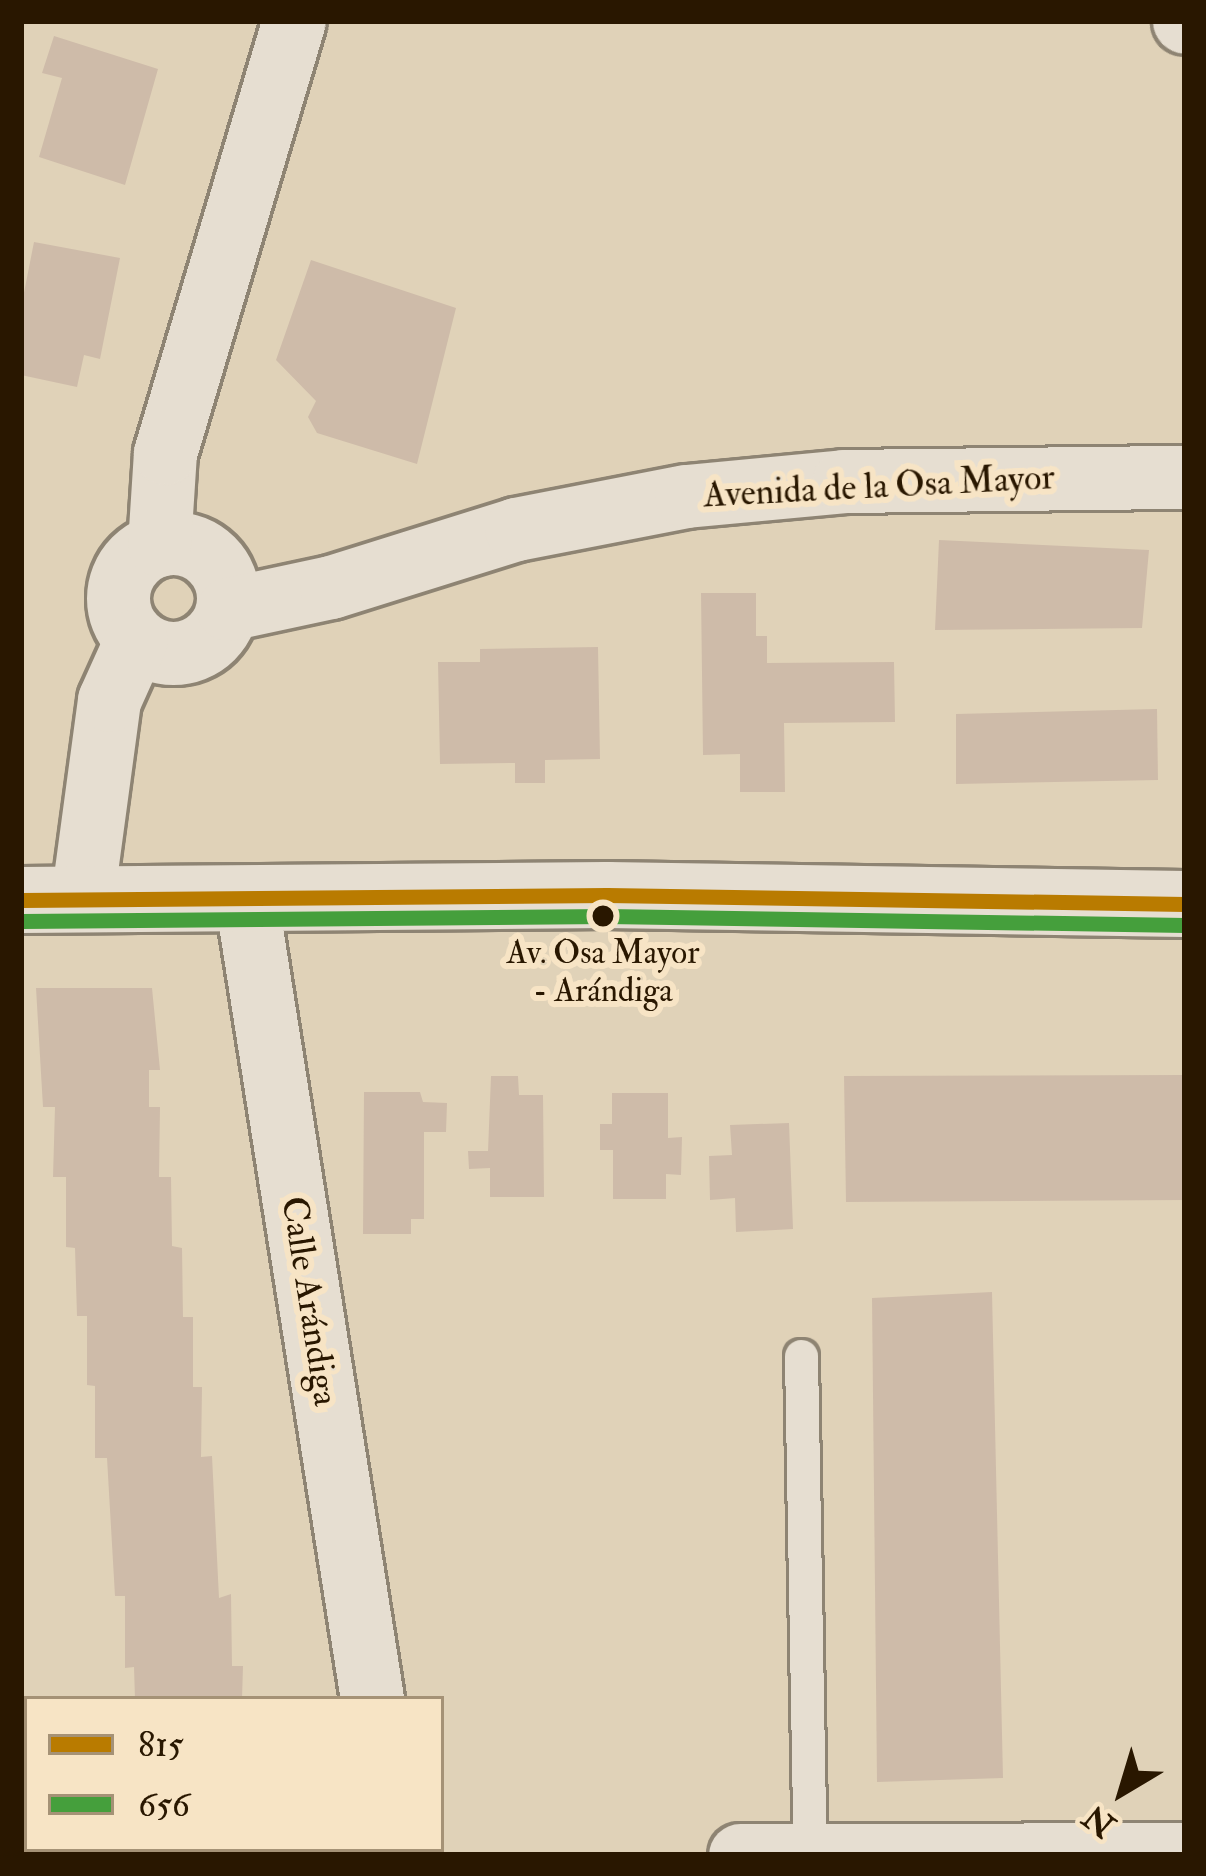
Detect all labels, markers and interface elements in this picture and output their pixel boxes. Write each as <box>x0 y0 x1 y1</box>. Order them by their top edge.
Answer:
street label: Avenida de la Osa Mayor <box>702 455 1056 517</box>
marker: Av. Osa Mayor - Arándiga <box>592 905 614 927</box>
place label: Av. Osa Mayor - Arándiga <box>507 933 699 1011</box>
street label: Calle Arándiga <box>272 1193 348 1409</box>
legend <box>24 1696 444 1852</box>
text: 815 <box>138 1722 183 1767</box>
north arrow <box>1062 1732 1182 1852</box>
text: 656 <box>138 1782 190 1827</box>
text: N <box>1075 1796 1124 1846</box>

